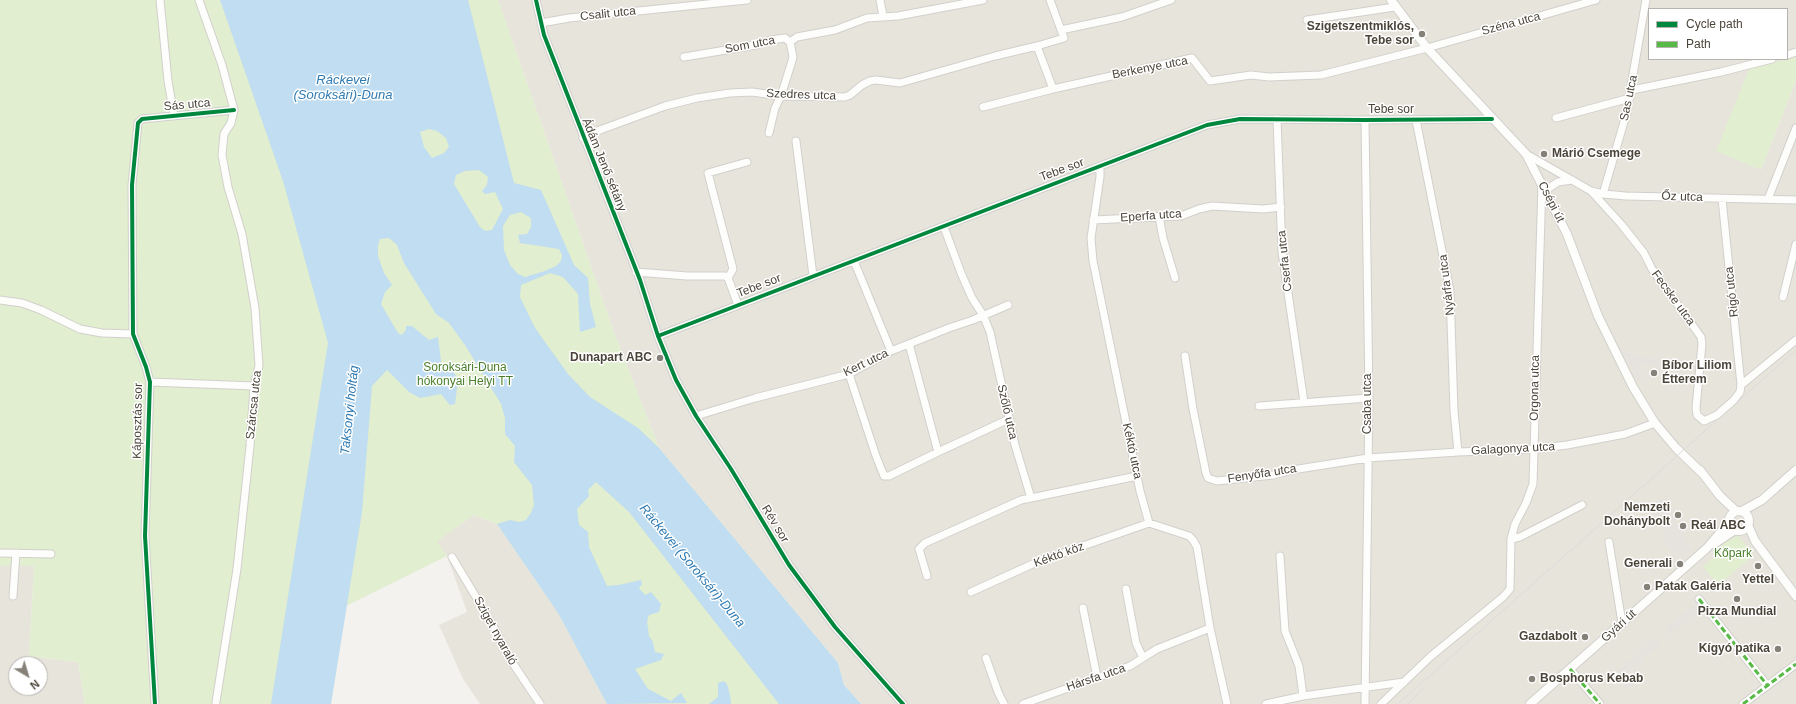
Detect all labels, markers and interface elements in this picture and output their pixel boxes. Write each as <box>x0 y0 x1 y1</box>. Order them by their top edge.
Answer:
street label: Csalit utca <box>579 4 637 24</box>
legend <box>1648 8 1788 60</box>
street label: Széna utca <box>1480 9 1542 39</box>
text: Cycle path <box>1686 17 1743 31</box>
place label: Szigetszentmiklós, Tebe sor <box>1307 20 1414 48</box>
marker: Szigetszentmiklós, Tebe sor <box>1417 29 1427 39</box>
street label: Som utca <box>724 33 776 57</box>
text: Path <box>1686 37 1711 51</box>
street label: Berkenye utca <box>1111 54 1189 82</box>
water label: Ráckevei (Soroksári)-Duna <box>294 72 392 103</box>
street label: Sas utca <box>1617 74 1641 122</box>
street label: Szedres utca <box>766 87 836 103</box>
street label: Sás utca <box>163 96 211 114</box>
street label: Tebe sor <box>1368 103 1414 117</box>
street label: Ádám Jenő sétány <box>579 116 629 214</box>
place label: Márió Csemege <box>1552 147 1641 161</box>
marker: Márió Csemege <box>1539 149 1549 159</box>
street label: Tebe sor <box>1038 155 1086 185</box>
street label: Csépi út <box>1535 179 1567 225</box>
street label: Őz utca <box>1661 189 1703 205</box>
street label: Eperfa utca <box>1120 207 1182 225</box>
street label: Cserfa utca <box>1275 230 1295 292</box>
street label: Nyárfa utca <box>1436 254 1458 316</box>
street label: Rigó utca <box>1722 266 1742 318</box>
street label: Fecske utca <box>1648 268 1698 328</box>
street label: Tebe sor <box>735 271 783 301</box>
street label: Kert utca <box>841 346 891 380</box>
place label: Dunapart ABC <box>570 351 652 365</box>
marker: Dunapart ABC <box>655 353 665 363</box>
street label: Orgona utca <box>1527 355 1543 421</box>
place label: Bíbor Liliom Étterem <box>1662 359 1732 387</box>
park label: Soroksári-Duna hókonyai Helyi TT <box>417 361 513 389</box>
water label: Taksonyi holtág <box>338 365 362 455</box>
marker: Bíbor Liliom Étterem <box>1649 368 1659 378</box>
street label: Szárcsa utca <box>243 370 265 440</box>
street label: Csaba utca <box>1361 374 1375 434</box>
street label: Káposztás sor <box>130 383 146 459</box>
street label: Szőlő utca <box>994 383 1020 441</box>
street label: Kéktó utca <box>1119 422 1145 480</box>
street label: Galagonya utca <box>1471 440 1555 458</box>
street label: Fenyőfa utca <box>1227 461 1297 487</box>
water label: Ráckevei (Soroksári)-Duna <box>636 501 748 631</box>
place label: Nemzeti Dohánybolt <box>1604 501 1670 529</box>
street label: Rév sor <box>758 503 792 545</box>
marker: Nemzeti Dohánybolt <box>1673 510 1683 520</box>
place label: Reál ABC <box>1691 519 1746 533</box>
marker: Reál ABC <box>1678 521 1688 531</box>
street label: Kéktó köz <box>1032 539 1086 571</box>
park label: Kőpark <box>1714 547 1752 561</box>
place label: Generali <box>1624 557 1672 571</box>
marker: Generali <box>1675 559 1685 569</box>
marker: Yettel <box>1753 561 1763 571</box>
place label: Yettel <box>1742 573 1774 587</box>
place label: Patak Galéria <box>1655 580 1731 594</box>
marker: Patak Galéria <box>1642 582 1652 592</box>
street label: Sziget nyaraló <box>470 594 520 668</box>
marker: Pizza Mundial <box>1732 594 1742 604</box>
place label: Pizza Mundial <box>1698 605 1776 619</box>
street label: Gyári út <box>1599 607 1639 645</box>
place label: Gazdabolt <box>1519 630 1577 644</box>
marker: Gazdabolt <box>1580 632 1590 642</box>
place label: Kígyó patika <box>1699 642 1770 656</box>
marker: Kígyó patika <box>1773 644 1783 654</box>
north arrow <box>8 656 48 696</box>
street label: Hársfa utca <box>1065 661 1127 695</box>
place label: Bosphorus Kebab <box>1540 672 1643 686</box>
marker: Bosphorus Kebab <box>1527 674 1537 684</box>
text: N <box>28 677 42 692</box>

